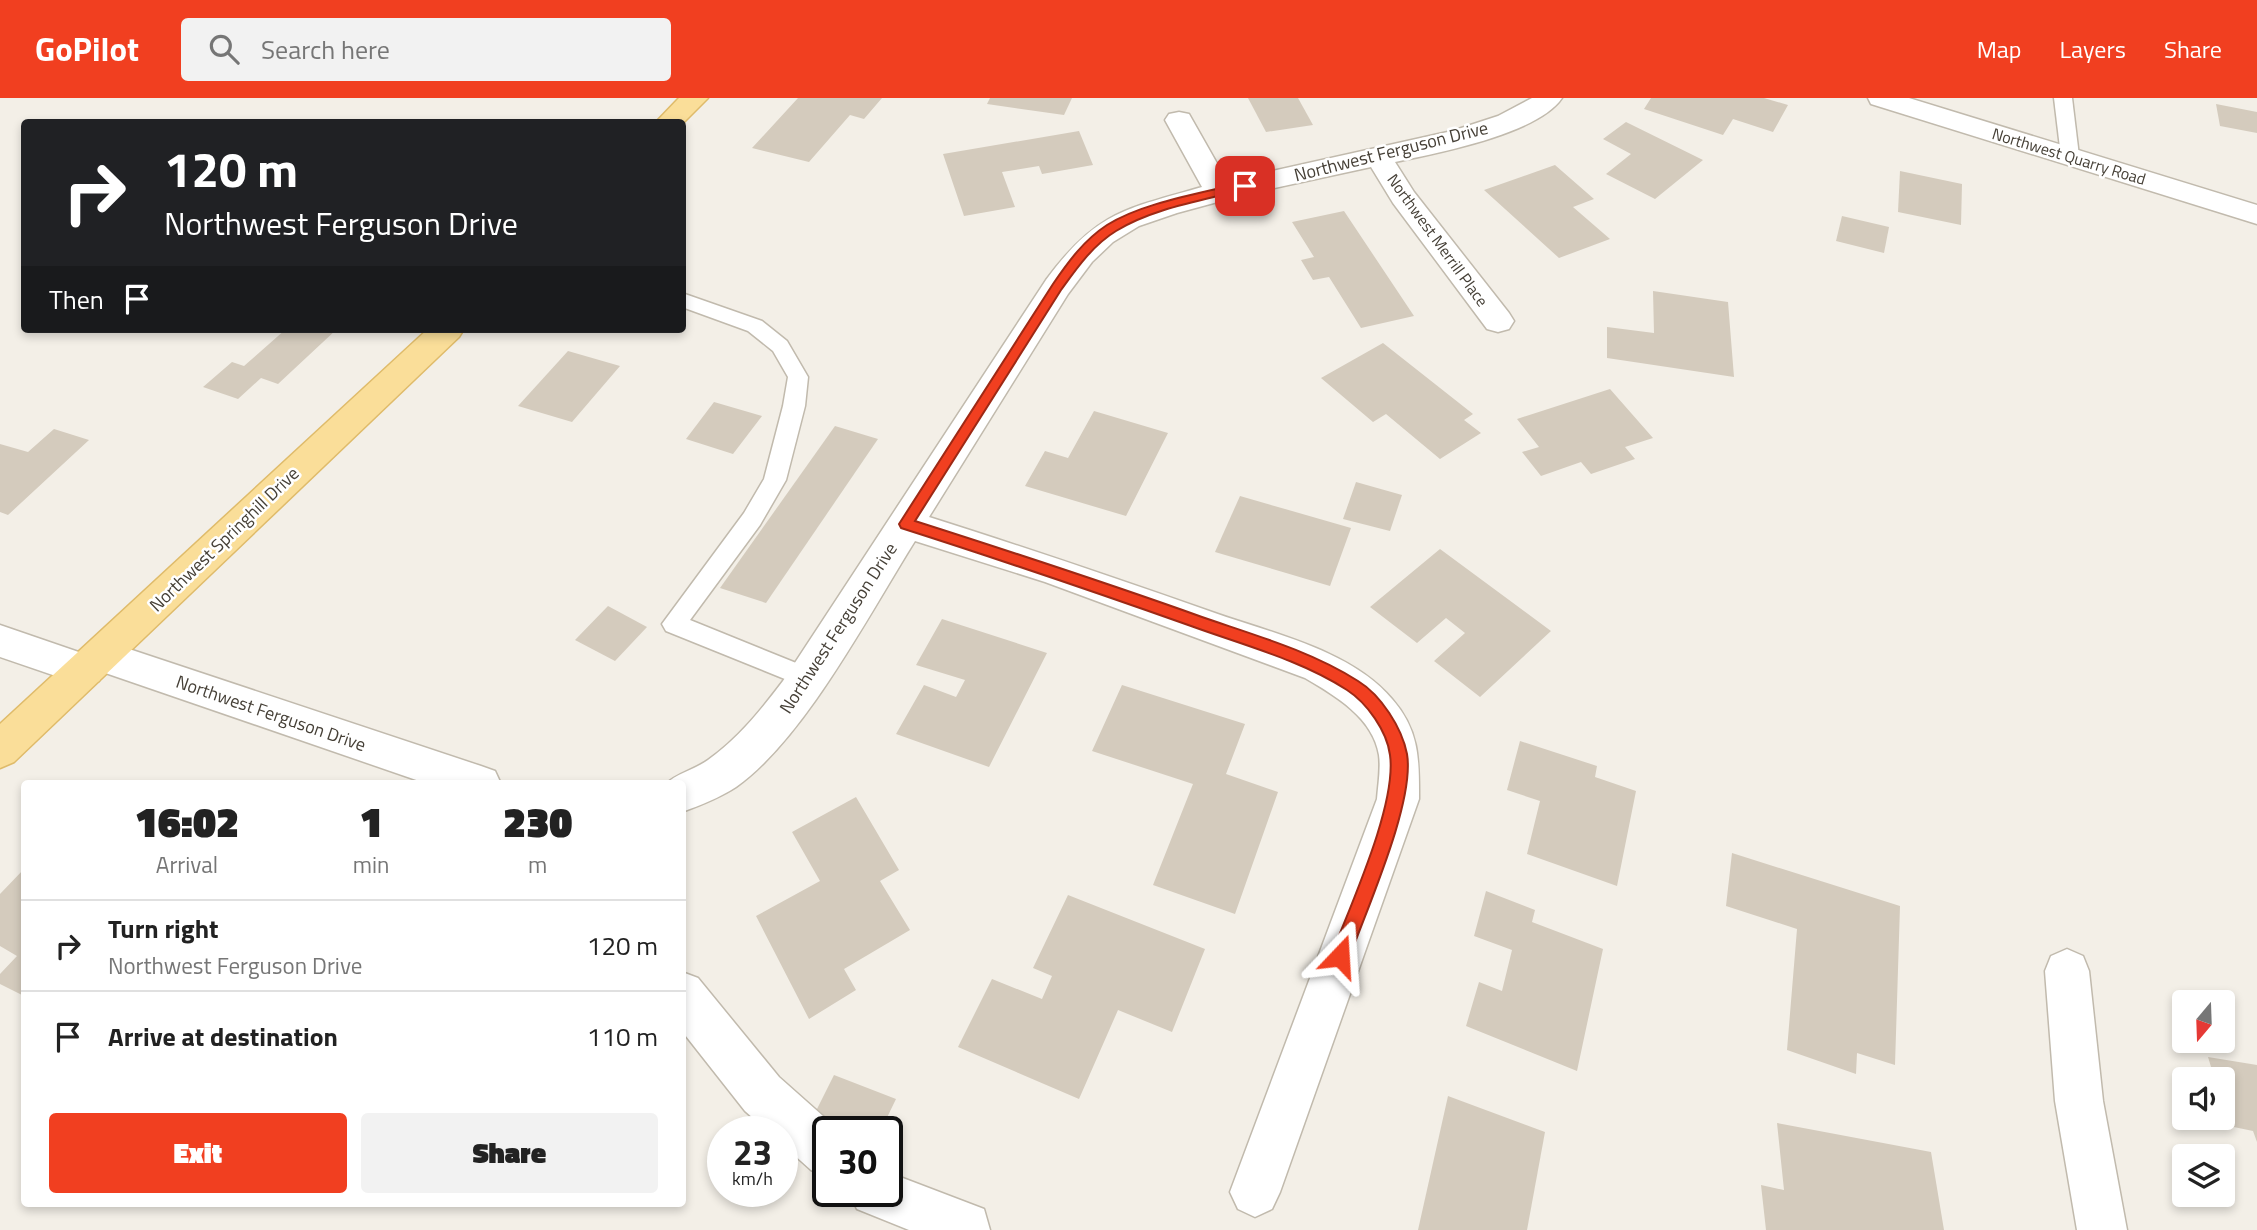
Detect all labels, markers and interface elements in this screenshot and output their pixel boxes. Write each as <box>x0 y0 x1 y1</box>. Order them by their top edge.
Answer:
search box <box>181 18 671 81</box>
text: GoPilot <box>35 24 139 74</box>
icon: search <box>205 30 243 68</box>
text: Search here <box>261 30 390 69</box>
text: Map <box>1977 31 2022 67</box>
text: Layers <box>2060 31 2126 67</box>
text: Share <box>2164 31 2222 67</box>
street label: Northwest Ferguson Drive <box>1291 114 1491 188</box>
street label: Northwest Quarry Road <box>1989 121 2149 191</box>
text: 120 m <box>164 131 298 206</box>
icon: right <box>49 147 140 238</box>
pin <box>1215 156 1275 216</box>
icon: arrive <box>1226 167 1264 205</box>
street label: Northwest Merrill Place <box>1382 169 1494 311</box>
text: Northwest Ferguson Drive <box>164 199 518 247</box>
text: Then <box>49 280 104 319</box>
icon: arrive <box>118 280 156 318</box>
street label: Northwest Springhill Drive <box>143 460 305 618</box>
street label: Northwest Ferguson Drive <box>772 537 904 719</box>
street label: Northwest Ferguson Drive <box>172 668 370 758</box>
text: 16:02 <box>135 789 239 853</box>
text: 1 <box>360 789 383 853</box>
text: 230 <box>503 789 572 853</box>
text: Arrival <box>156 847 218 882</box>
text: min <box>353 847 389 882</box>
text: m <box>528 847 547 882</box>
text: Turn right <box>108 909 219 948</box>
position arrow <box>1303 919 1377 993</box>
text: 120 m <box>587 926 658 965</box>
icon: right <box>49 927 87 965</box>
text: Northwest Ferguson Drive <box>108 948 362 983</box>
north arrow <box>2172 990 2235 1054</box>
map controls <box>2172 990 2235 1207</box>
text: Arrive at destination <box>108 1017 338 1056</box>
text: 110 m <box>587 1017 658 1056</box>
icon: arrive <box>49 1018 87 1056</box>
button: sound <box>2172 1067 2235 1130</box>
button: Exit <box>49 1113 347 1193</box>
button: Share <box>361 1113 658 1193</box>
speed limit sign: 30 <box>812 1116 903 1207</box>
text: 23 <box>733 1125 772 1179</box>
button: layers <box>2172 1144 2235 1207</box>
text: km/h <box>732 1165 773 1192</box>

